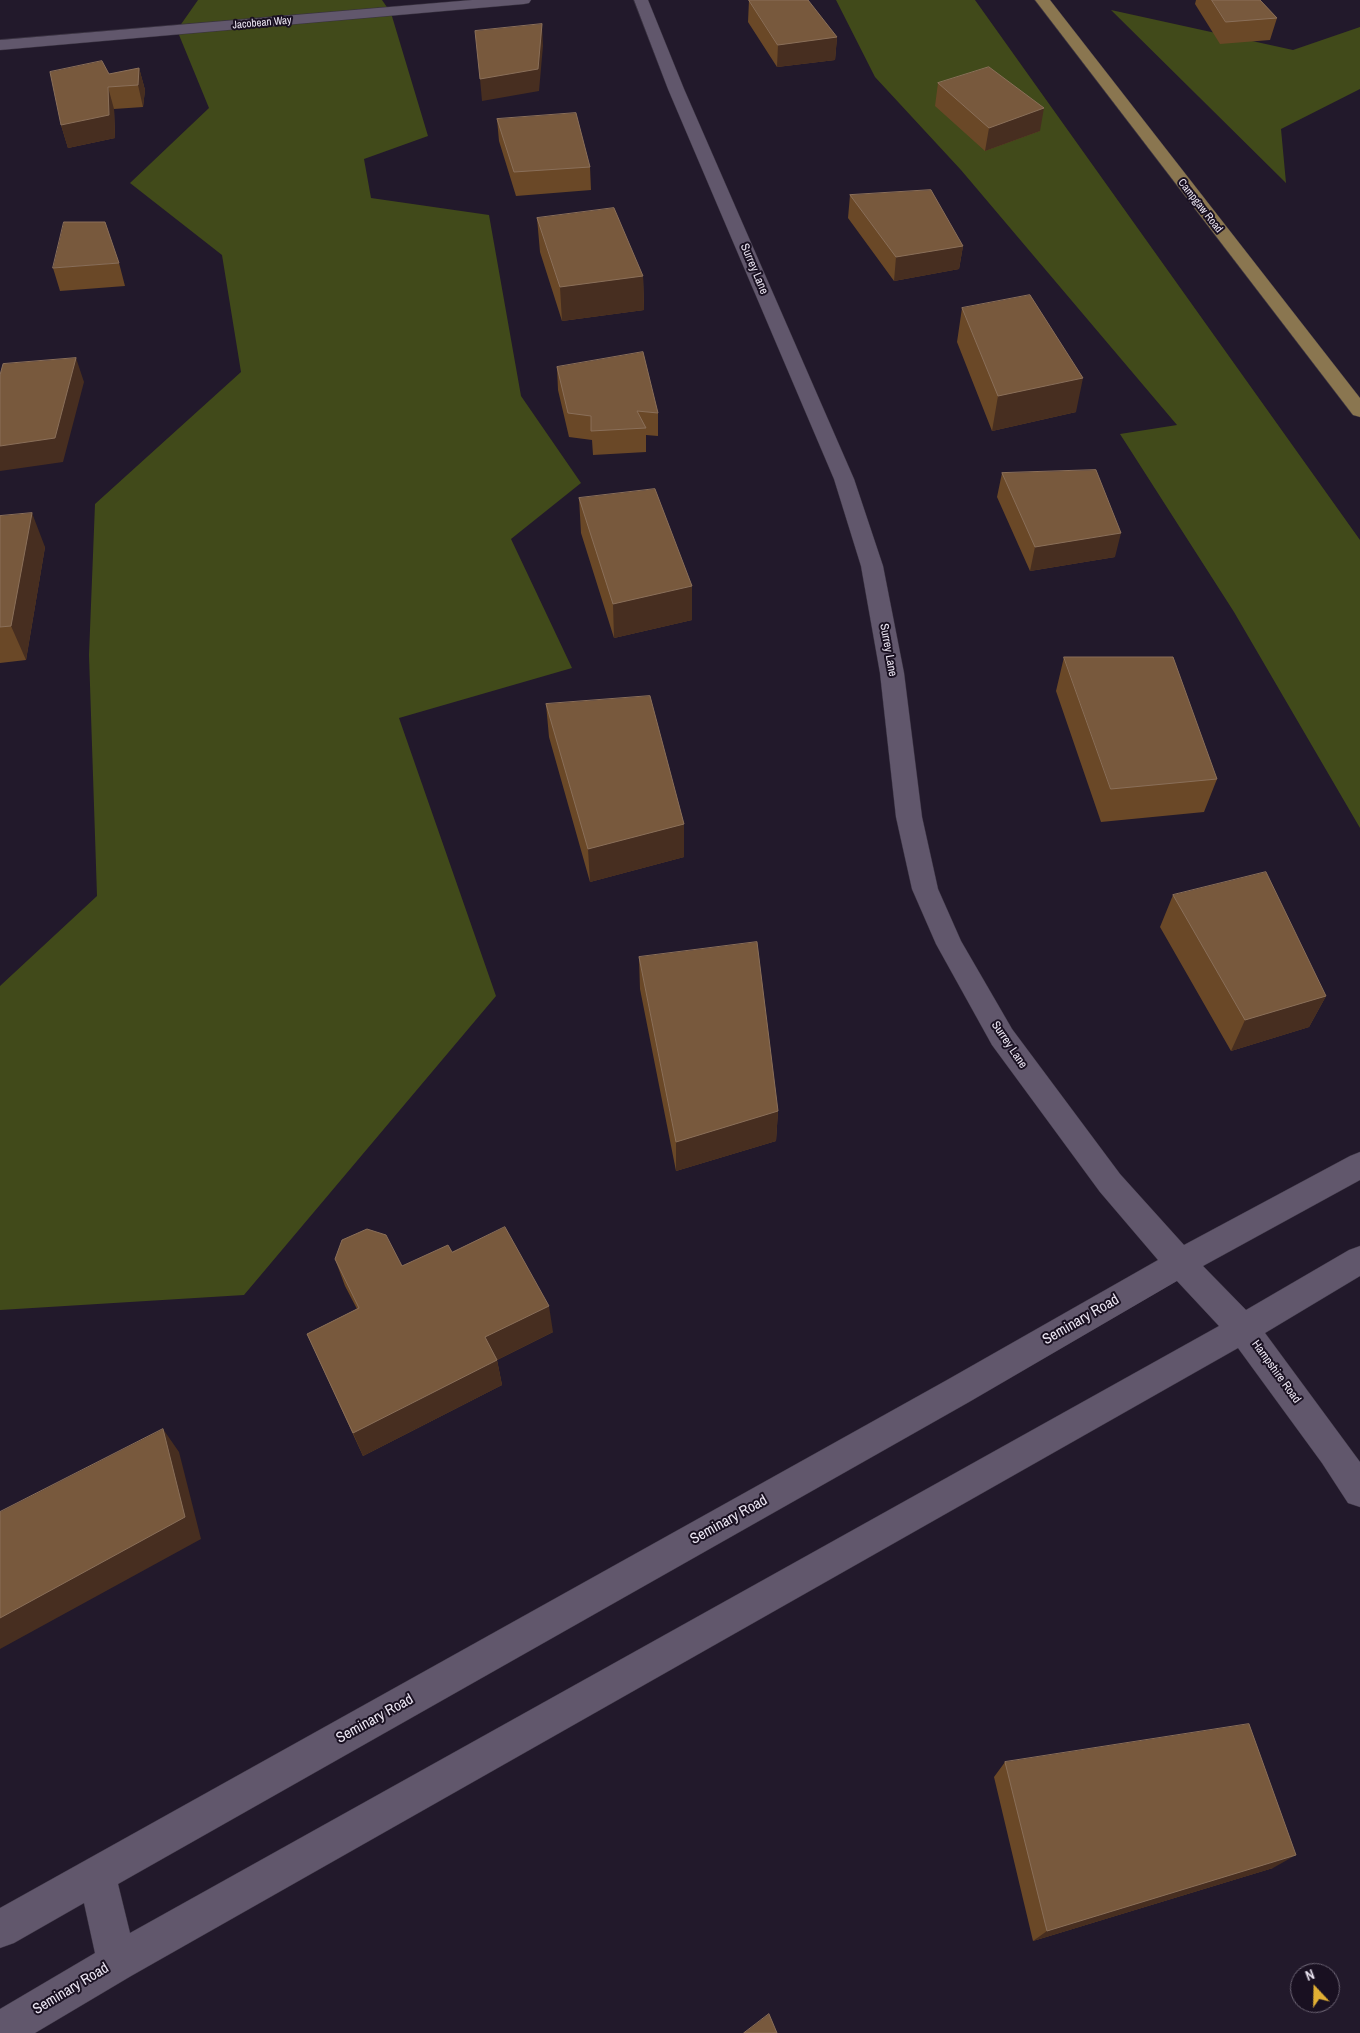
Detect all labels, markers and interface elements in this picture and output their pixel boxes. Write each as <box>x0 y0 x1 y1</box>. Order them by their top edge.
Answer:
street label: Jacobean Way <box>232 14 292 32</box>
street label: Campgaw Road <box>1175 176 1225 236</box>
street label: Surrey Lane <box>737 242 771 296</box>
street label: Surrey Lane <box>876 622 900 678</box>
street label: Surrey Lane <box>988 1019 1030 1071</box>
street label: Seminary Road <box>1039 1291 1123 1349</box>
street label: Hampshire Road <box>1248 1338 1304 1406</box>
street label: Seminary Road <box>687 1491 771 1549</box>
street label: Seminary Road <box>333 1690 417 1748</box>
street label: Seminary Road <box>30 1959 112 2019</box>
north arrow <box>1290 1963 1340 2013</box>
text: N <box>1303 1965 1317 1985</box>

